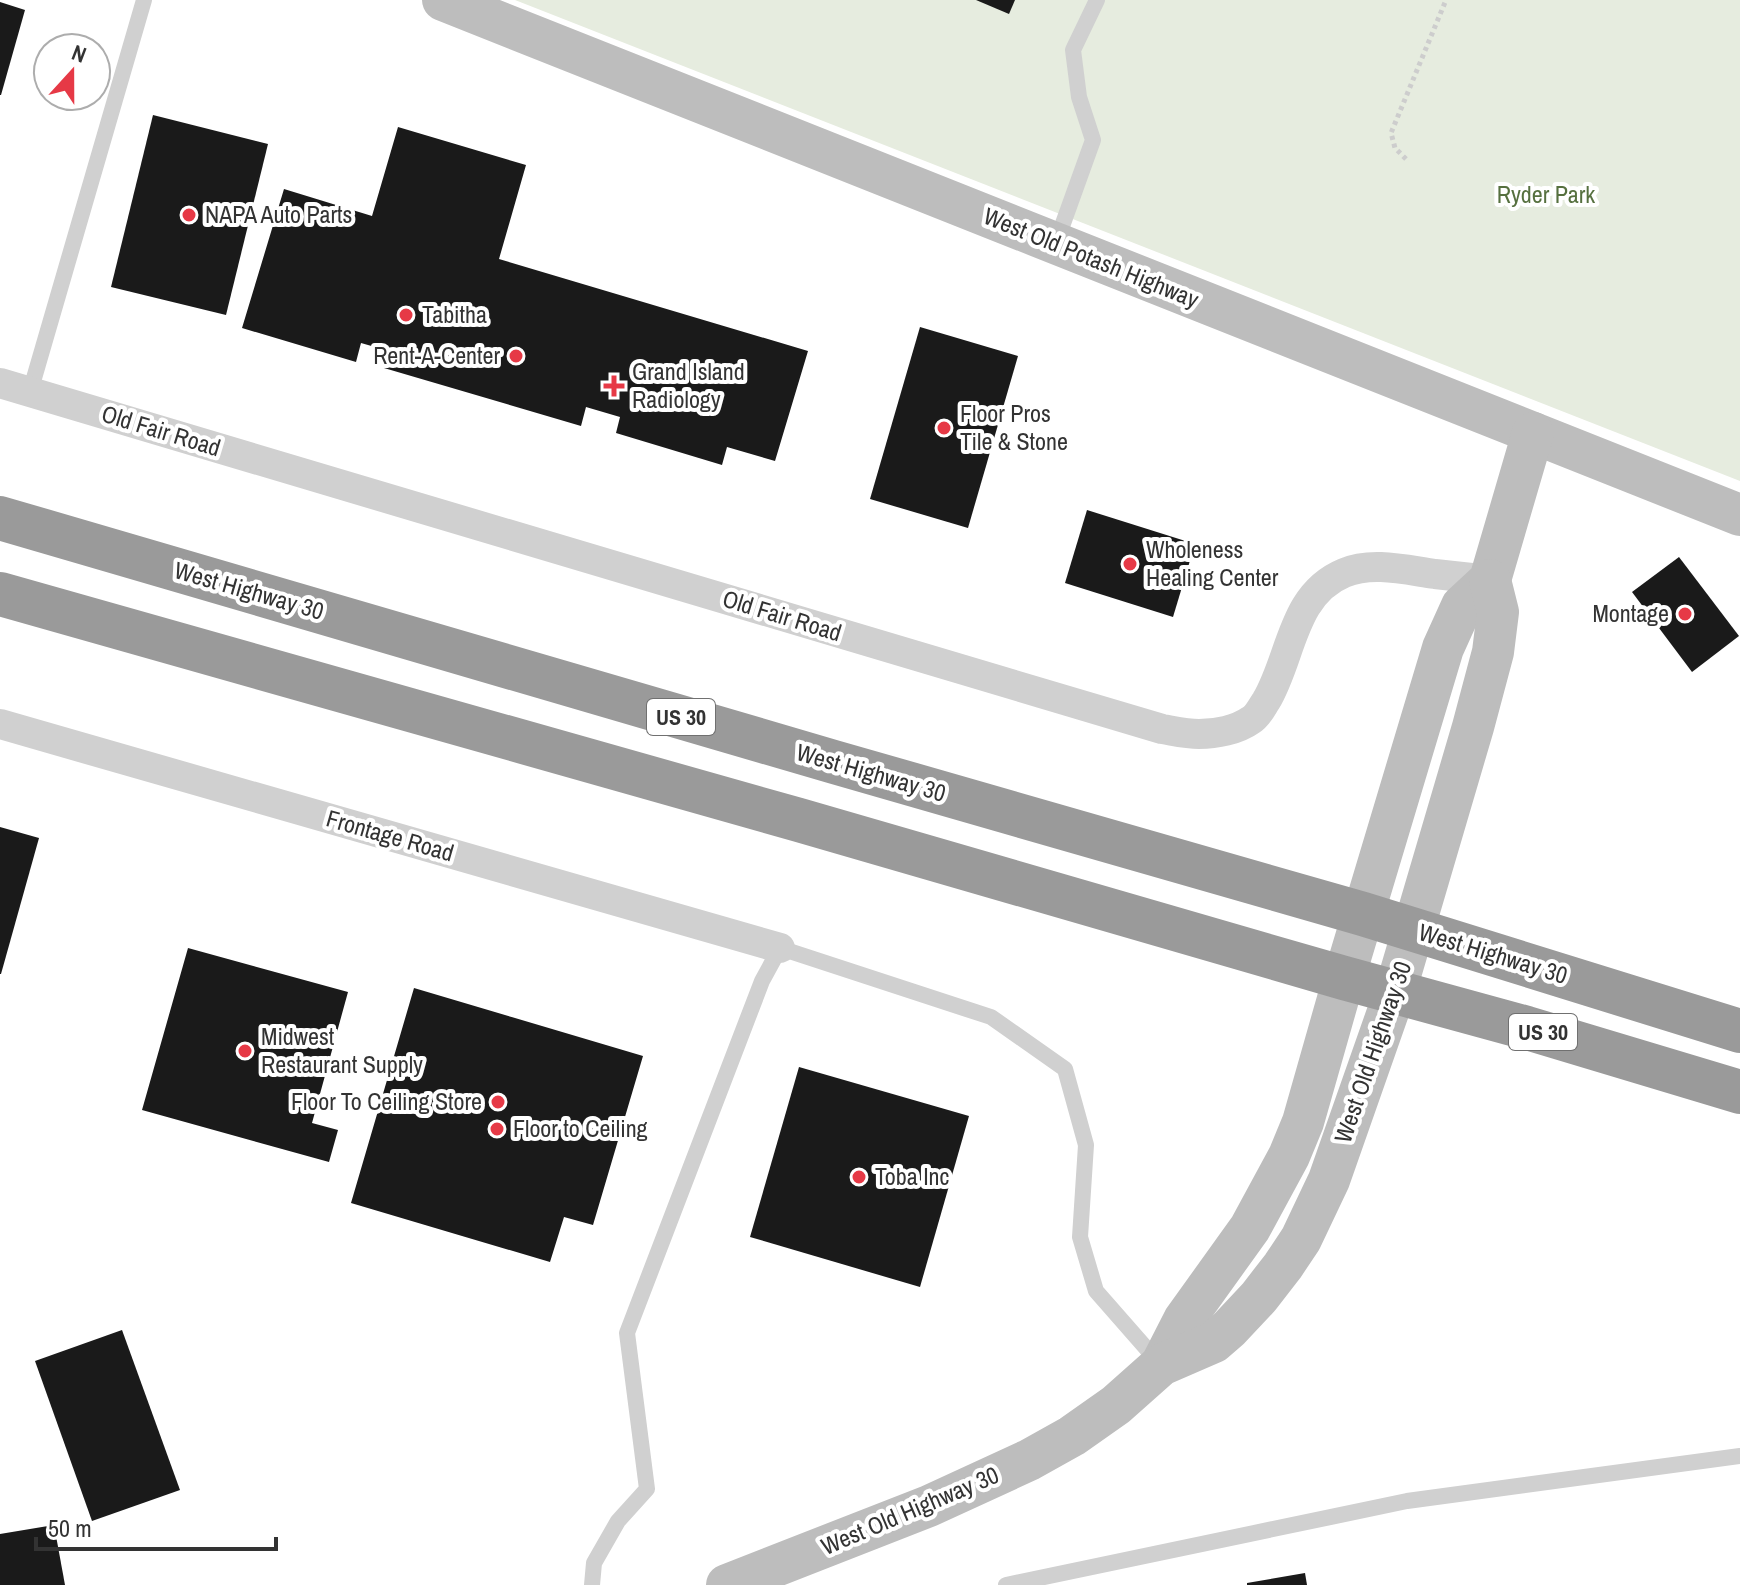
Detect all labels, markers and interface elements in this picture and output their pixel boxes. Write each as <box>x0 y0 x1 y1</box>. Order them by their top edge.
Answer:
north arrow <box>32 32 112 112</box>
text: N <box>68 37 91 70</box>
park label: Ryder Park <box>1497 178 1595 210</box>
place label: NAPA Auto Parts <box>205 198 352 230</box>
street label: West Old Potash Highway <box>979 199 1204 315</box>
marker: NAPA Auto Parts <box>180 206 198 224</box>
place label: Tabitha <box>422 298 487 330</box>
marker: Tabitha <box>397 306 415 324</box>
place label: Rent-A-Center <box>373 339 500 371</box>
marker: Rent-A-Center <box>507 347 525 365</box>
place label: Grand Island Radiology <box>632 355 745 415</box>
marker: Grand Island Radiology <box>603 375 625 397</box>
street label: Old Fair Road <box>98 397 225 463</box>
place label: Floor Pros Tile & Stone <box>960 397 1068 457</box>
marker: Floor Pros Tile & Stone <box>935 419 953 437</box>
place label: Wholeness Healing Center <box>1146 533 1279 593</box>
street label: West Highway 30 <box>171 553 328 627</box>
marker: Wholeness Healing Center <box>1121 555 1139 573</box>
street label: Old Fair Road <box>719 582 846 648</box>
place label: Montage <box>1592 597 1669 629</box>
marker: Montage <box>1676 605 1694 623</box>
road number: US 30 <box>647 699 715 735</box>
street label: West Highway 30 <box>793 735 950 809</box>
street label: Frontage Road <box>323 802 458 869</box>
street label: West Highway 30 <box>1415 915 1572 991</box>
street label: West Old Highway 30 <box>1326 957 1418 1147</box>
road number: US 30 <box>1509 1014 1577 1050</box>
place label: Midwest Restaurant Supply <box>261 1020 423 1080</box>
marker: Midwest Restaurant Supply <box>236 1042 254 1060</box>
place label: Floor To Ceiling Store <box>291 1085 482 1117</box>
marker: Floor To Ceiling Store <box>489 1093 507 1111</box>
place label: Floor to Ceiling <box>513 1112 648 1144</box>
marker: Floor to Ceiling <box>488 1120 506 1138</box>
place label: Toba Inc <box>875 1160 950 1192</box>
marker: Toba Inc <box>850 1168 868 1186</box>
street label: West Old Highway 30 <box>816 1458 1003 1562</box>
scale bar <box>36 1501 276 1551</box>
text: 50 m <box>48 1512 92 1544</box>

